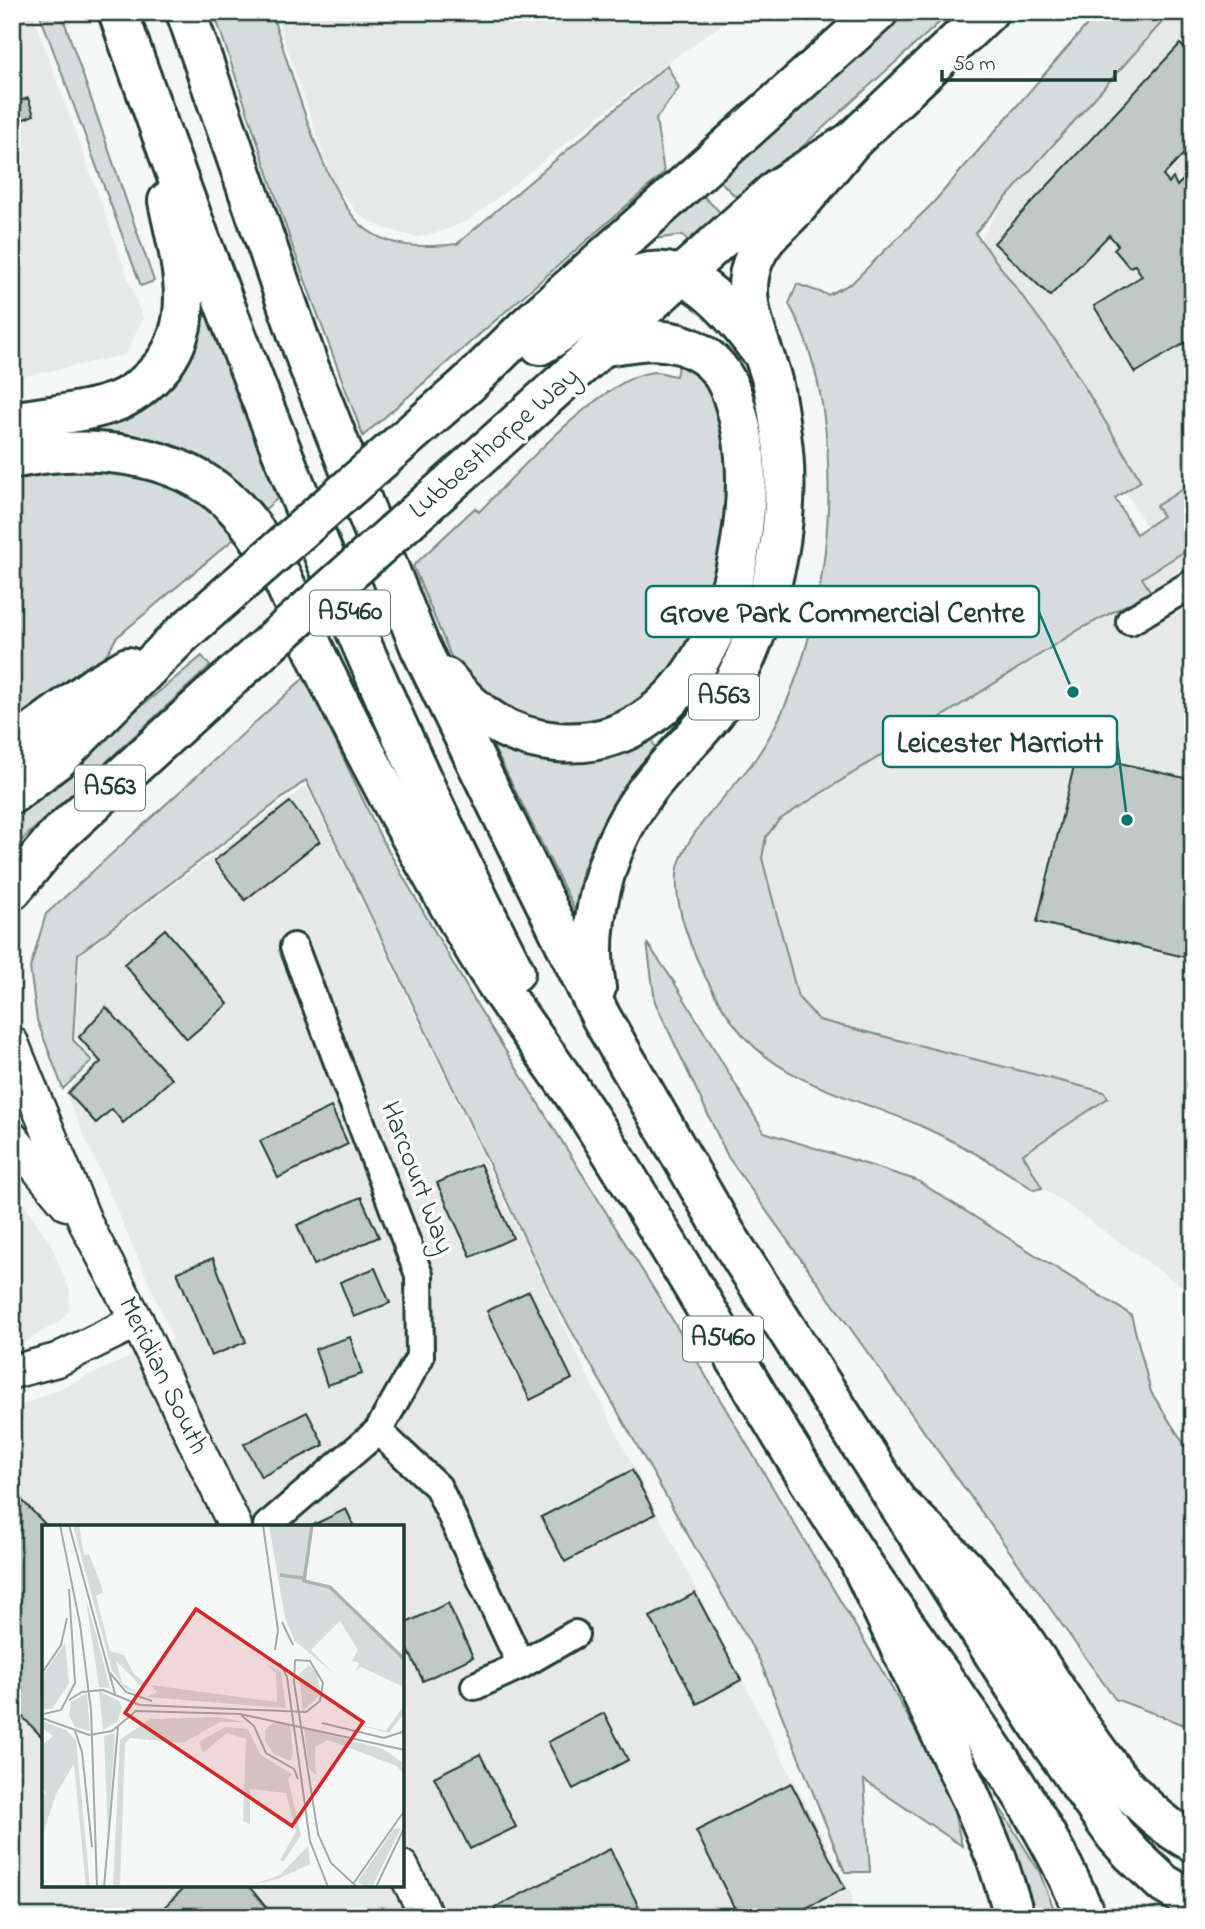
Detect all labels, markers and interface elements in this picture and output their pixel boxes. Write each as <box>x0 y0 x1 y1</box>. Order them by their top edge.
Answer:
scale bar <box>942 38 1116 82</box>
text: 50 m <box>953 50 996 80</box>
street label: Lubbesthorpe Way <box>400 358 590 530</box>
callout: Grove Park Commercial Centre <box>646 586 1039 637</box>
road number: A5460 <box>310 590 390 636</box>
text: Grove Park Commercial Centre <box>659 593 1026 637</box>
road number: A563 <box>689 674 759 720</box>
callout: Leicester Marriott <box>883 716 1117 767</box>
text: Leicester Marriott <box>897 723 1104 767</box>
road number: A563 <box>75 766 145 810</box>
street label: Harcourt Way <box>368 1096 464 1260</box>
street label: Meridian South <box>106 1290 218 1462</box>
road number: A5460 <box>683 1316 763 1362</box>
inset map <box>42 1525 404 1887</box>

